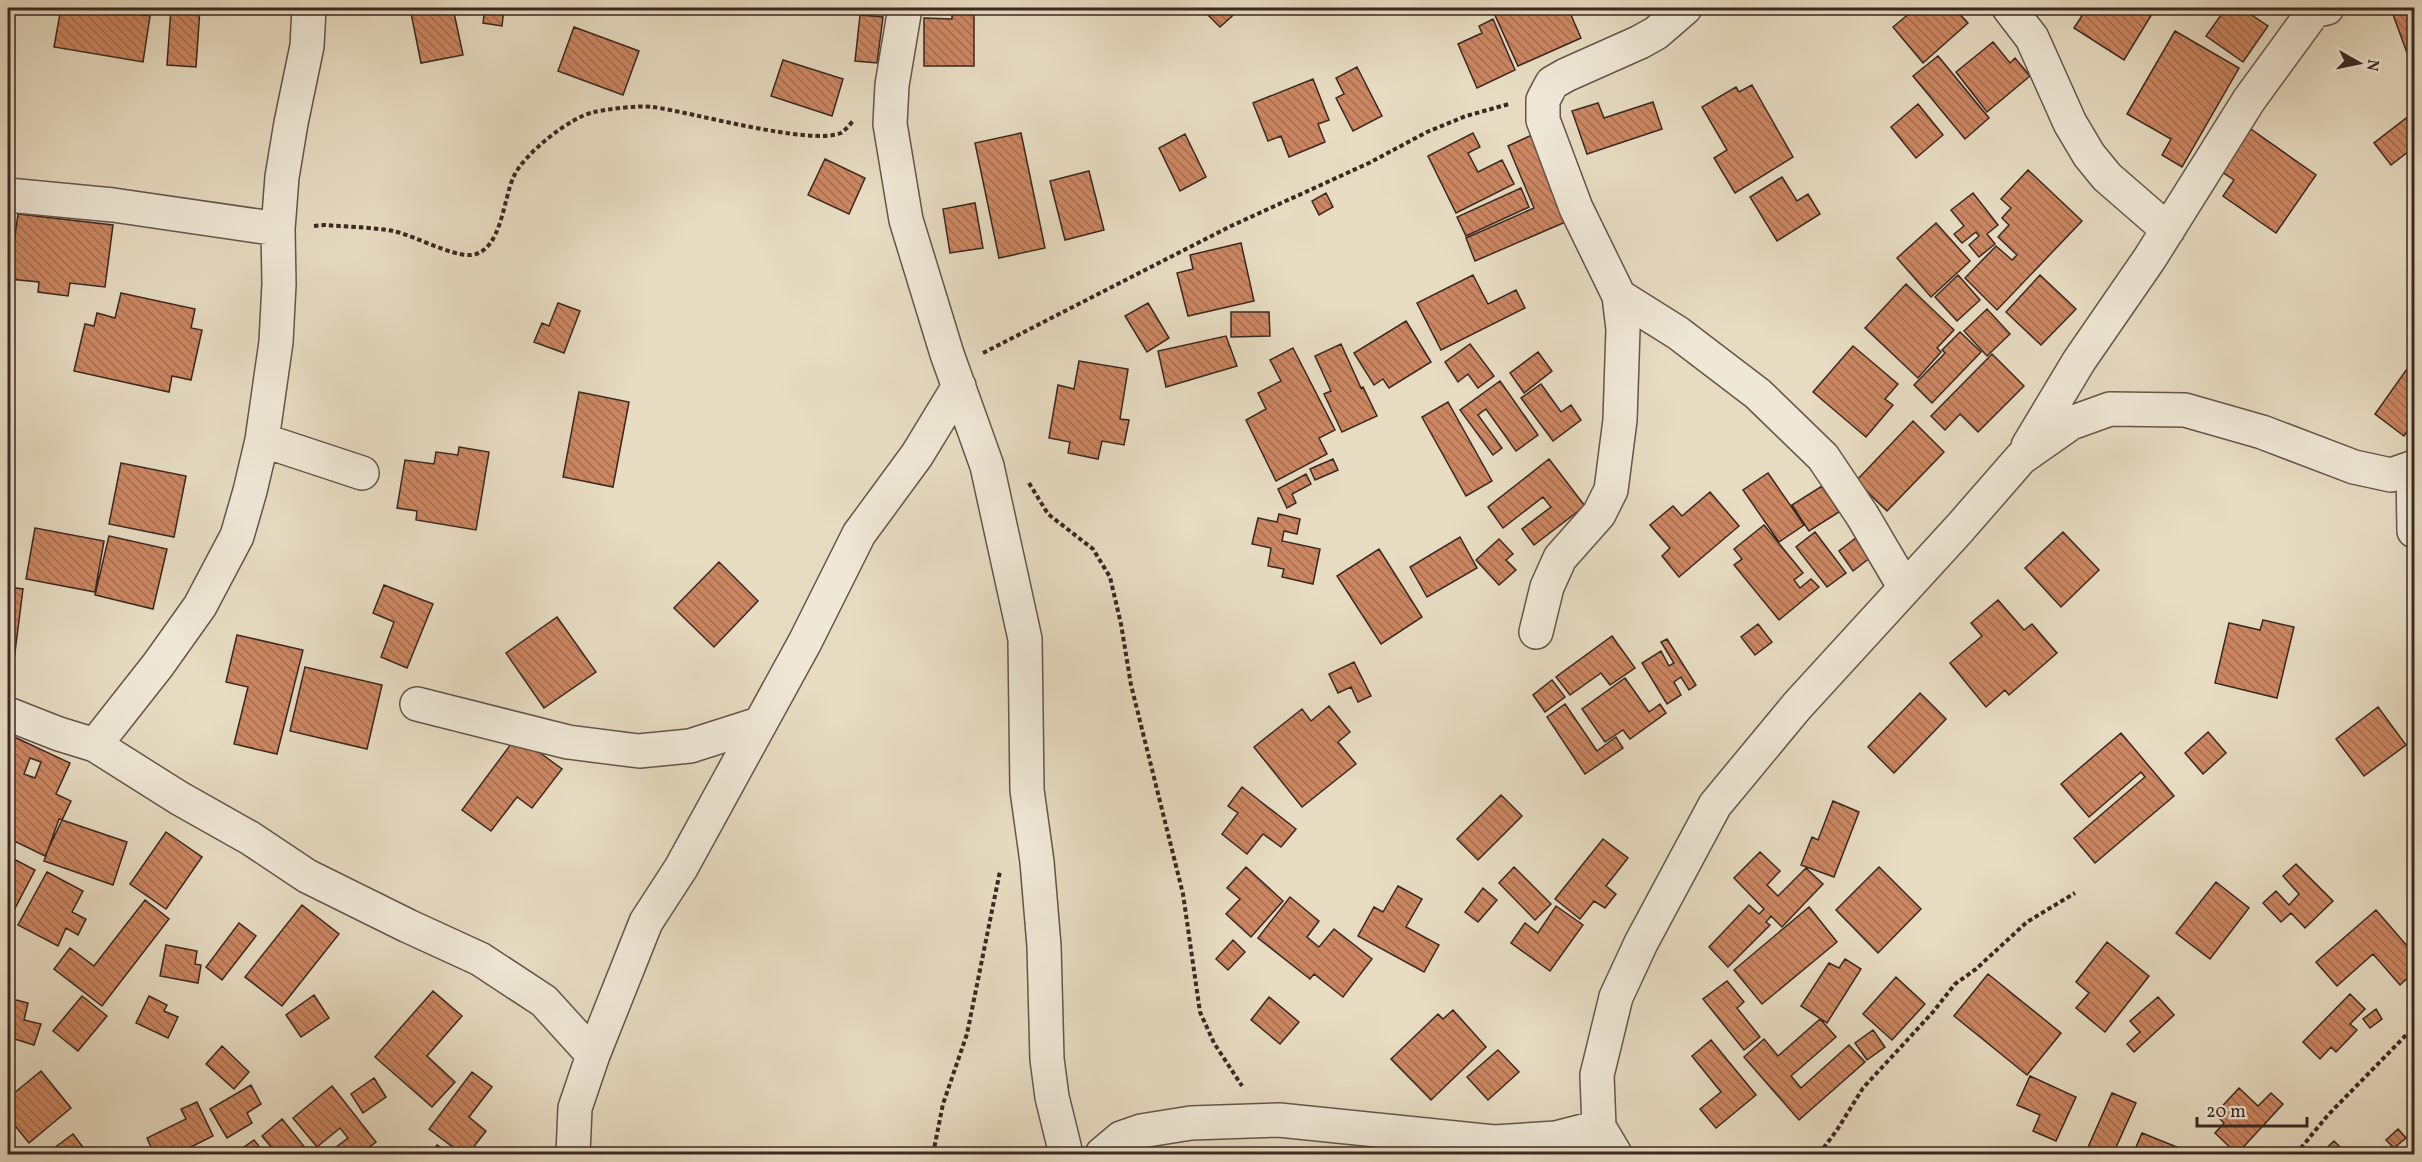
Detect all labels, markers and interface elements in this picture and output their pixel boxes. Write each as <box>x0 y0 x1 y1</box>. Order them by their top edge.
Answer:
north arrow <box>2329 33 2389 93</box>
text: N <box>2360 58 2384 73</box>
scale bar <box>2197 1090 2306 1128</box>
text: 20 m <box>2206 1100 2246 1125</box>

